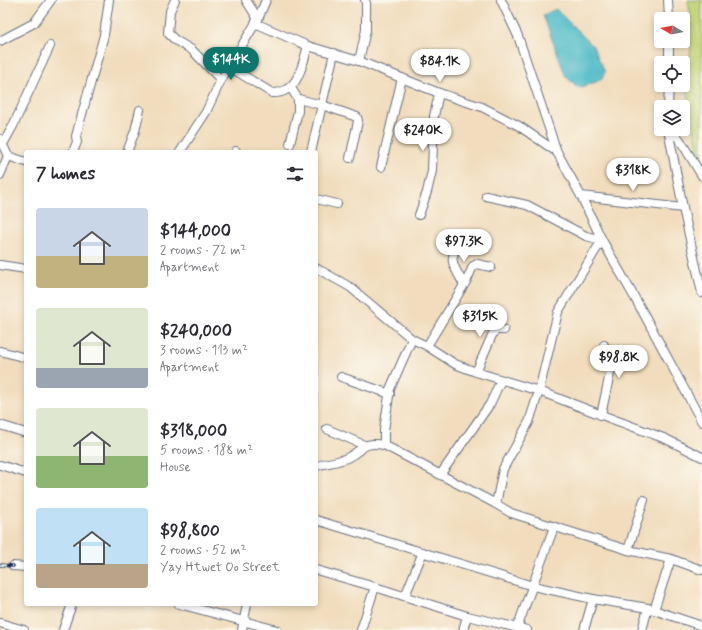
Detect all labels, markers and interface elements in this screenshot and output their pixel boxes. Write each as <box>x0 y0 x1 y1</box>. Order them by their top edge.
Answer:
north arrow <box>654 12 690 48</box>
map controls <box>654 12 690 136</box>
pin: $144K <box>203 47 259 81</box>
pin: $84.1K <box>407 49 473 83</box>
text: $144K <box>212 51 250 68</box>
text: $84.1K <box>420 53 460 70</box>
button: locate <box>654 56 690 92</box>
button: layers <box>654 100 690 136</box>
pin: $240K <box>395 118 451 152</box>
text: $240K <box>404 122 442 139</box>
pin: $318K <box>605 158 661 192</box>
text: $318K <box>615 162 651 179</box>
text: 7 homes <box>36 163 95 185</box>
icon: filters <box>284 163 306 185</box>
text: $144,000 <box>160 220 231 242</box>
icon: home <box>68 224 116 272</box>
pin: $97.3K <box>431 229 497 263</box>
text: $97.3K <box>445 233 483 250</box>
text: 2 rooms · 72 m² <box>160 242 246 259</box>
text: Apartment <box>160 259 219 276</box>
pin: $315K <box>452 304 508 338</box>
text: $315K <box>462 308 498 325</box>
text: $240,000 <box>160 320 232 342</box>
icon: home <box>68 324 116 372</box>
text: 3 rooms · 113 m² <box>160 342 248 359</box>
pin: $98.8K <box>586 345 652 379</box>
text: $98.8K <box>599 349 639 366</box>
text: Apartment <box>160 359 219 376</box>
text: $318,000 <box>160 420 227 442</box>
icon: home <box>68 424 116 472</box>
text: 5 rooms · 188 m² <box>160 442 253 459</box>
text: House <box>160 459 191 476</box>
text: $98,800 <box>160 520 220 542</box>
icon: home <box>68 524 116 572</box>
text: 2 rooms · 52 m² <box>160 542 246 559</box>
text: Yay Htwet Oo Street <box>160 559 280 576</box>

